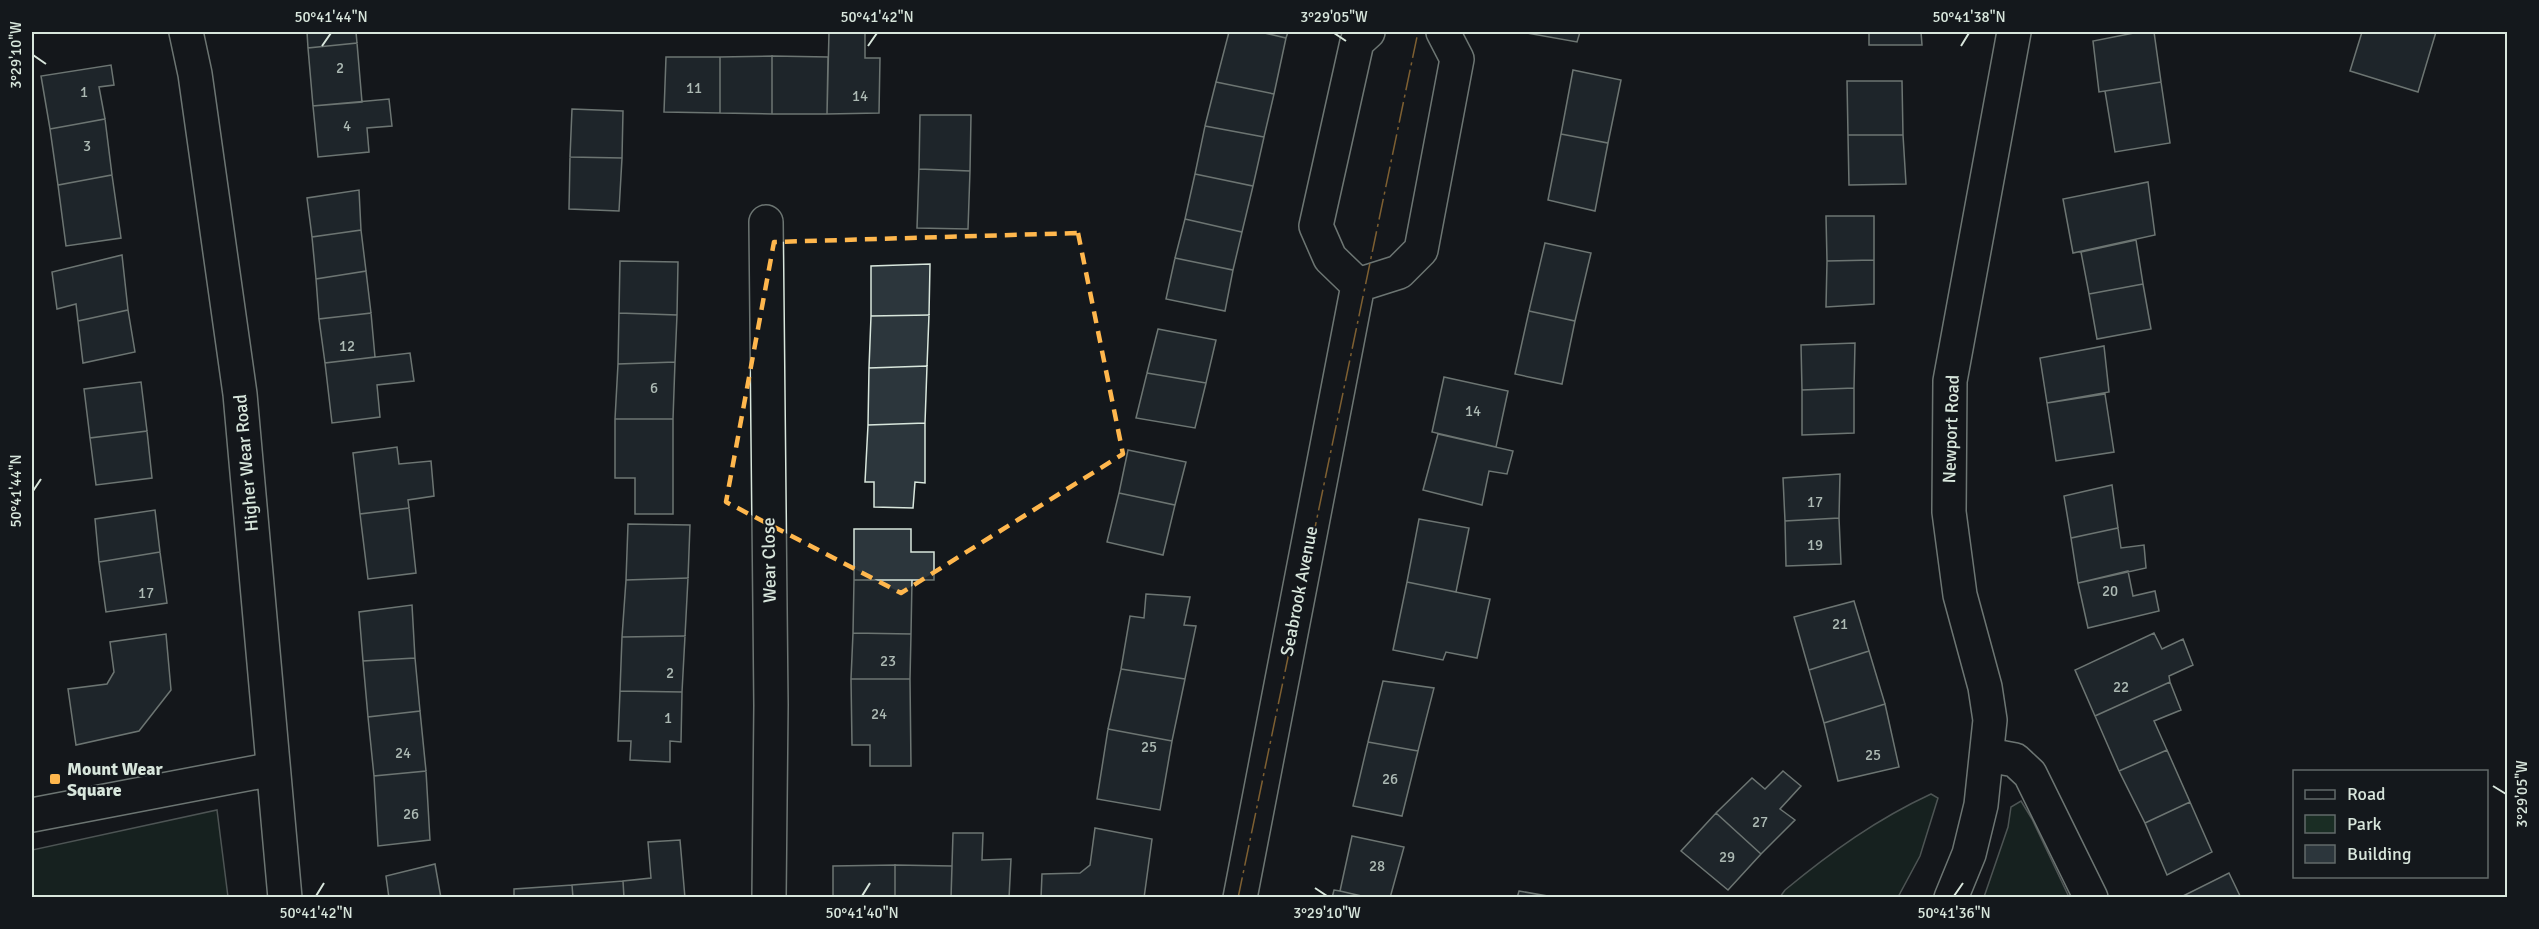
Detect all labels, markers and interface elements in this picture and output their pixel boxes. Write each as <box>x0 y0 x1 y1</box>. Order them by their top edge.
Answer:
text: 50°41'44"N <box>294 8 368 26</box>
text: 50°41'42"N <box>840 8 914 26</box>
text: 3°29'05"W <box>1300 8 1368 26</box>
text: 50°41'38"N <box>1932 8 2006 26</box>
text: 3°29'10"W <box>7 21 25 89</box>
house number: 2 <box>336 59 344 77</box>
house number: 11 <box>686 79 702 97</box>
house number: 1 <box>80 83 88 101</box>
house number: 14 <box>852 87 868 105</box>
house number: 4 <box>343 117 351 135</box>
house number: 3 <box>83 137 91 155</box>
house number: 12 <box>339 337 355 355</box>
street label: Newport Road <box>1938 374 1964 484</box>
house number: 6 <box>650 379 658 397</box>
street label: Higher Wear Road <box>229 393 263 533</box>
house number: 14 <box>1465 402 1481 420</box>
text: 50°41'44"N <box>7 454 25 528</box>
house number: 17 <box>1807 493 1823 511</box>
street label: Wear Close <box>757 517 781 603</box>
street label: Seabrook Avenue <box>1276 524 1322 658</box>
house number: 19 <box>1807 536 1823 554</box>
house number: 20 <box>2102 582 2118 600</box>
house number: 17 <box>138 584 154 602</box>
house number: 21 <box>1832 615 1848 633</box>
house number: 23 <box>880 652 896 670</box>
house number: 2 <box>666 664 674 682</box>
house number: 22 <box>2113 678 2129 696</box>
house number: 24 <box>871 705 887 723</box>
house number: 1 <box>664 709 672 727</box>
house number: 25 <box>1141 738 1157 756</box>
house number: 24 <box>395 744 411 762</box>
house number: 25 <box>1865 746 1881 764</box>
place label: Mount Wear Square <box>67 758 164 801</box>
text: 3°29'05"W <box>2513 760 2531 828</box>
house number: 26 <box>1382 770 1398 788</box>
legend <box>2293 770 2488 878</box>
marker: Mount Wear Square <box>48 772 62 786</box>
text: Road <box>2347 783 2386 805</box>
house number: 26 <box>403 805 419 823</box>
house number: 27 <box>1752 813 1768 831</box>
text: Park <box>2347 813 2382 835</box>
text: Building <box>2347 843 2411 865</box>
house number: 29 <box>1719 848 1735 866</box>
house number: 28 <box>1369 857 1385 875</box>
text: 50°41'42"N <box>279 904 353 922</box>
text: 50°41'40"N <box>825 904 899 922</box>
text: 3°29'10"W <box>1293 904 1361 922</box>
text: 50°41'36"N <box>1917 904 1991 922</box>

